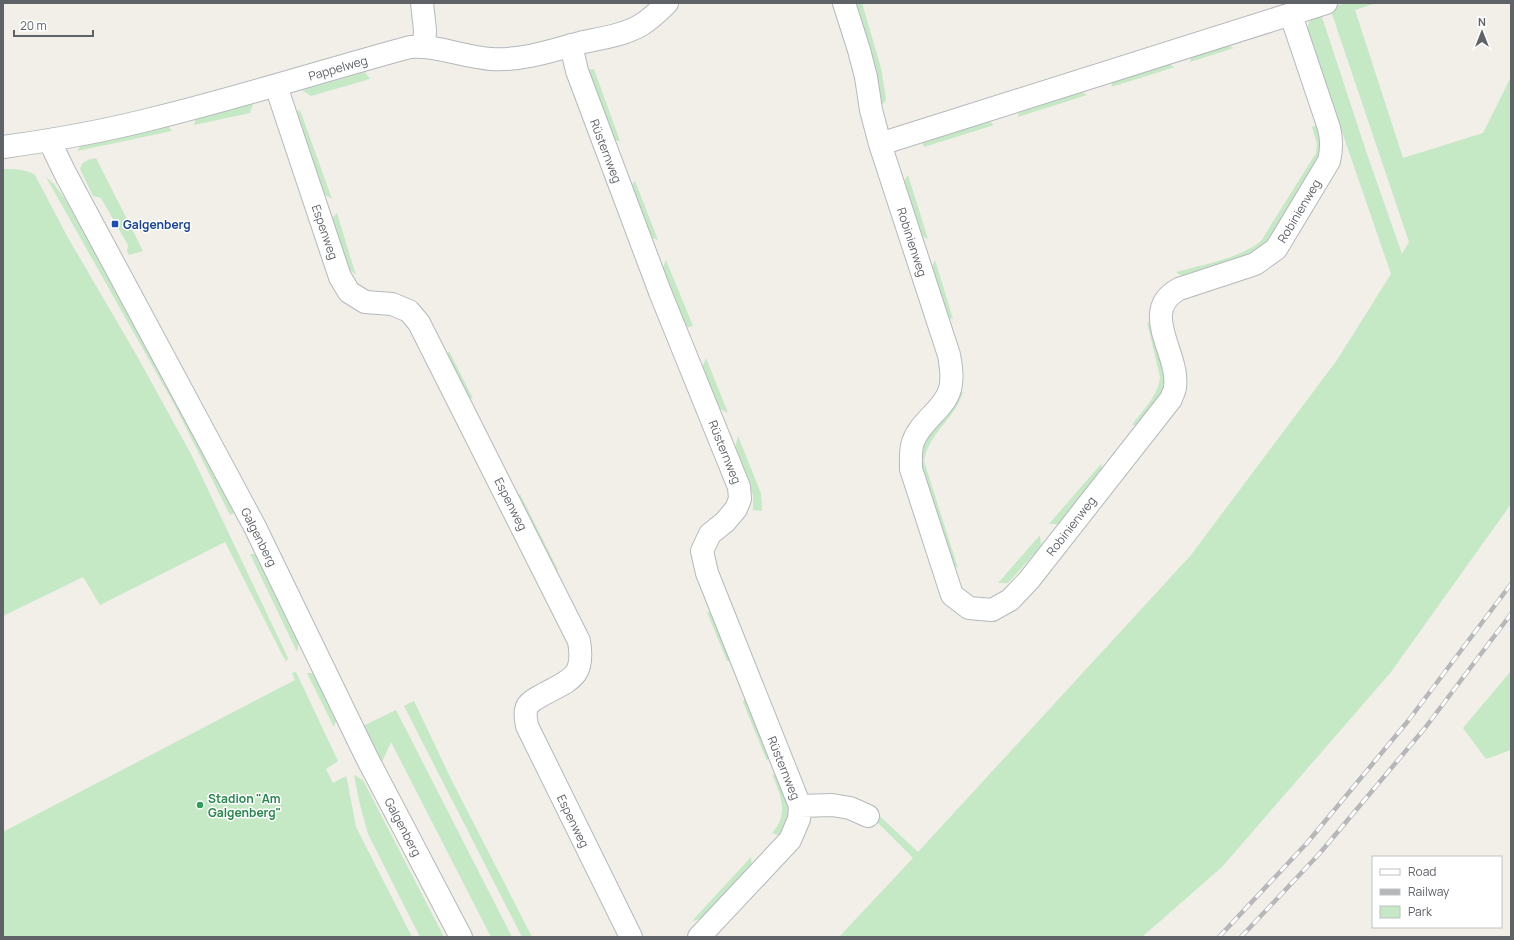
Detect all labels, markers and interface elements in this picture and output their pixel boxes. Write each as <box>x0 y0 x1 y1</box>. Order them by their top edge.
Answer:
scale bar <box>14 12 93 38</box>
north arrow <box>1462 12 1502 52</box>
text: N <box>1478 14 1486 29</box>
text: 20 m <box>20 17 47 34</box>
street label: Pappelweg <box>306 51 370 85</box>
street label: Rüsternweg <box>586 117 626 185</box>
street label: Robinienweg <box>1273 176 1325 246</box>
street label: Espenweg <box>308 202 342 262</box>
street label: Robinienweg <box>893 205 931 279</box>
place label: Galgenberg <box>123 216 191 233</box>
marker: Galgenberg <box>110 219 120 229</box>
street label: Rüsternweg <box>705 418 745 486</box>
street label: Espenweg <box>490 475 532 533</box>
street label: Robinienweg <box>1042 493 1100 559</box>
street label: Galgenberg <box>237 504 281 570</box>
street label: Rüsternweg <box>764 734 804 802</box>
place label: Stadion "Am Galgenberg" <box>208 790 281 821</box>
street label: Espenweg <box>553 792 593 850</box>
street label: Galgenberg <box>380 795 426 859</box>
marker: Stadion "Am Galgenberg" <box>195 800 205 810</box>
legend <box>1372 856 1502 928</box>
text: Road <box>1408 863 1436 880</box>
text: Railway <box>1408 883 1450 900</box>
text: Park <box>1408 903 1433 920</box>

